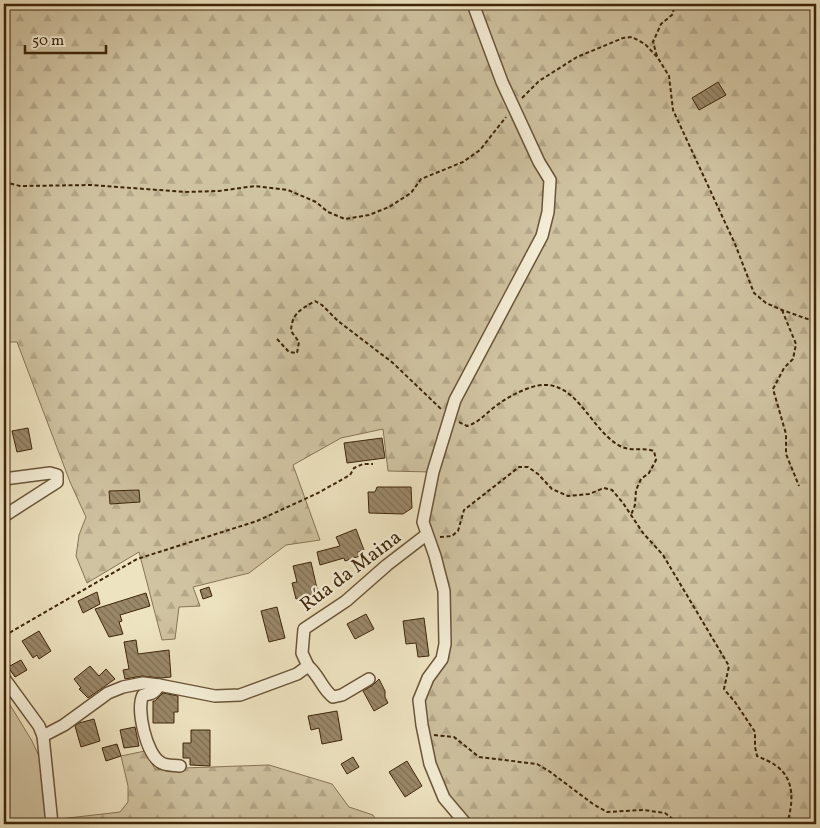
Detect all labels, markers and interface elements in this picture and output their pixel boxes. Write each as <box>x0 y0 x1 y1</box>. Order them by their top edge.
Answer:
scale bar <box>25 22 106 54</box>
text: 50 m <box>32 31 64 52</box>
street label: Rúa da Maina <box>295 524 408 619</box>

